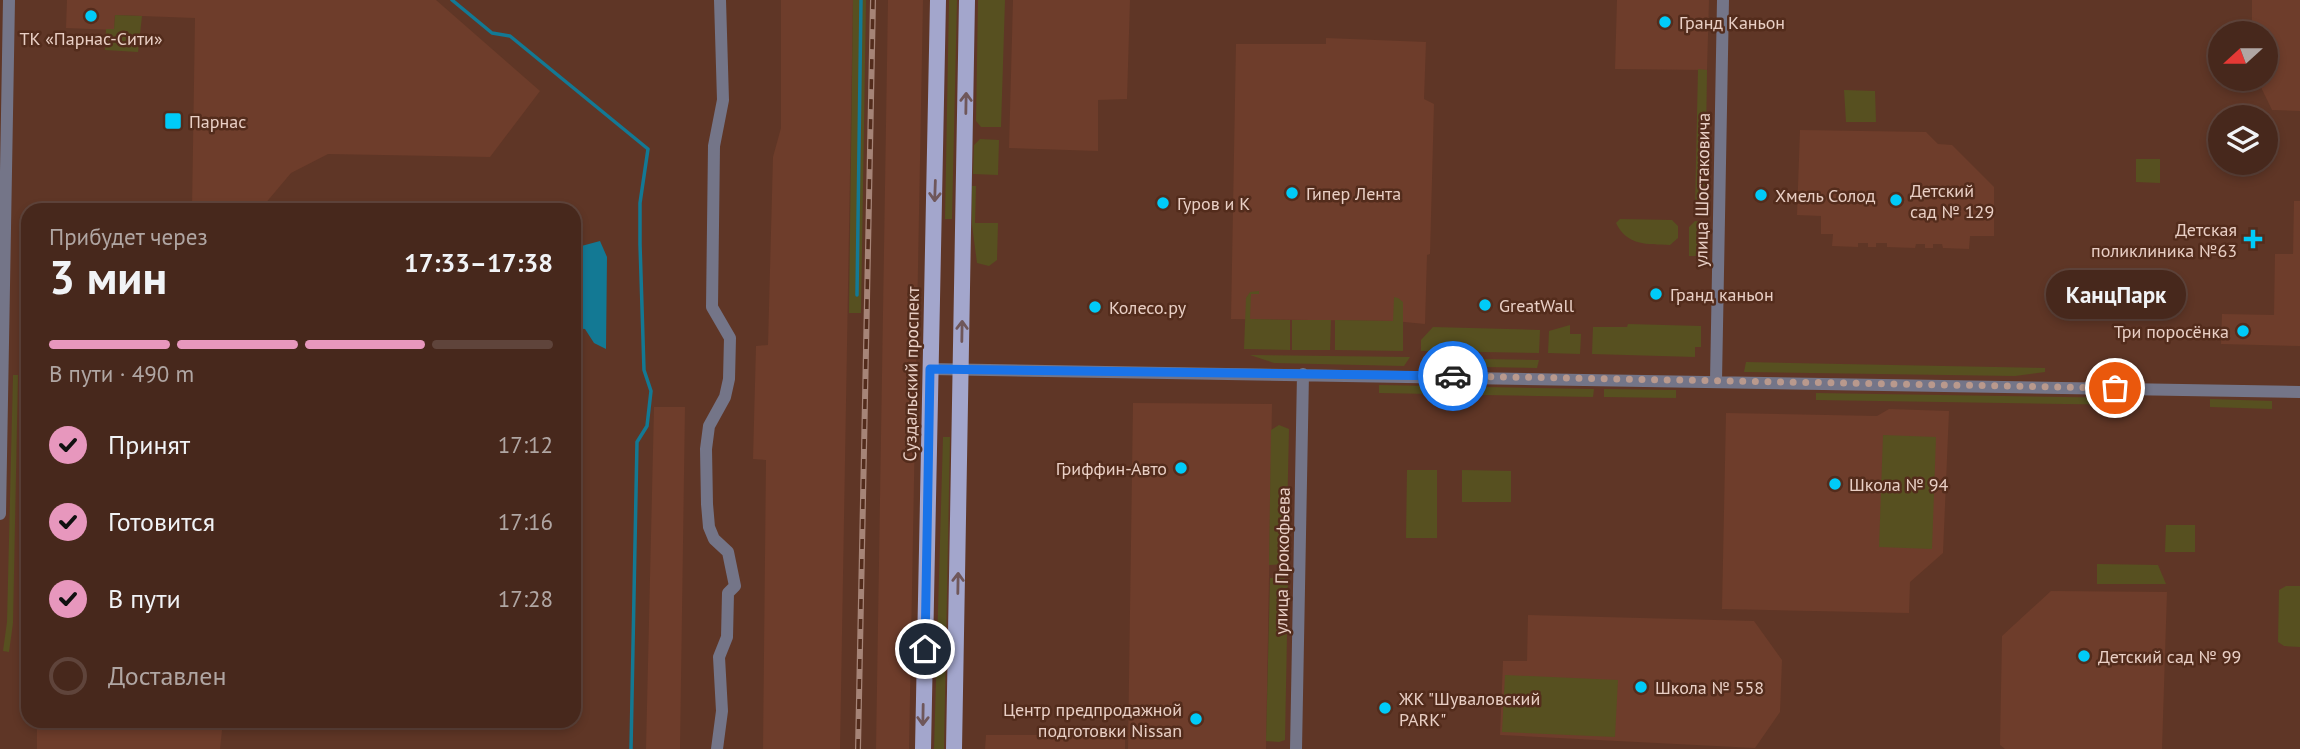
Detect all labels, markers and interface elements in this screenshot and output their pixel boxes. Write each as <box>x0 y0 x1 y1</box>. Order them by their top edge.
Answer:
marker: ТК «Парнас-Сити» <box>83 8 99 24</box>
place label: Гранд Каньон <box>1679 11 1785 34</box>
marker: Гранд Каньон <box>1657 14 1673 30</box>
north arrow <box>2208 21 2278 91</box>
map controls <box>2208 21 2278 175</box>
place label: ТК «Парнас-Сити» <box>19 27 163 50</box>
one-way arrow <box>959 92 973 115</box>
button: layers <box>2208 105 2278 175</box>
place label: Парнас <box>189 110 246 133</box>
marker: Парнас <box>163 111 183 131</box>
street label: улица Шостаковича <box>1689 113 1715 267</box>
one-way arrow <box>928 179 941 202</box>
place label: Детский сад № 129 <box>1910 179 1994 223</box>
place label: Гипер Лента <box>1306 182 1401 205</box>
place label: Хмель Солод <box>1775 184 1876 207</box>
marker: Гипер Лента <box>1284 185 1300 201</box>
marker: Хмель Солод <box>1753 187 1769 203</box>
place label: Гуров и К <box>1177 192 1250 215</box>
marker: Детский сад № 129 <box>1888 192 1904 208</box>
marker: Гуров и К <box>1155 195 1171 211</box>
place label: Детская поликлиника №63 <box>2091 218 2237 262</box>
text: Прибудет через <box>49 222 208 251</box>
marker: Детская поликлиника №63 <box>2243 229 2263 249</box>
text: 17:33–17:38 <box>404 246 553 279</box>
text: 3 мин <box>49 247 167 307</box>
callout: КанцПарк <box>2045 269 2185 318</box>
text: КанцПарк <box>2066 280 2166 309</box>
place label: Гранд каньон <box>1670 283 1774 306</box>
street label: Суздальский проспект <box>898 285 924 462</box>
marker: Гранд каньон <box>1648 286 1664 302</box>
place label: GreatWall <box>1499 294 1575 317</box>
place label: Колесо.ру <box>1109 296 1187 319</box>
marker: GreatWall <box>1477 297 1493 313</box>
marker: Колесо.ру <box>1087 299 1103 315</box>
one-way arrow <box>955 320 968 343</box>
place label: Три поросёнка <box>2114 320 2229 343</box>
marker: Три поросёнка <box>2235 323 2251 339</box>
courier <box>1418 341 1488 411</box>
icon: car <box>1434 357 1472 395</box>
pin <box>2085 358 2145 418</box>
text: В пути · 490 m <box>49 359 194 388</box>
icon: bag <box>2096 369 2134 407</box>
icon: check <box>49 426 87 464</box>
text: Принят <box>108 428 190 461</box>
text: 17:12 <box>498 430 553 459</box>
place label: Гриффин-Авто <box>1056 457 1167 480</box>
marker: Гриффин-Авто <box>1173 460 1189 476</box>
place label: Школа № 94 <box>1849 473 1949 496</box>
marker: Школа № 94 <box>1827 476 1843 492</box>
street label: улица Прокофьева <box>1269 487 1295 635</box>
icon: check <box>49 503 87 541</box>
text: Готовится <box>108 505 215 538</box>
text: 17:16 <box>498 507 553 536</box>
one-way arrow <box>951 572 965 595</box>
icon: check <box>49 580 87 618</box>
text: В пути <box>108 582 181 615</box>
text: 17:28 <box>498 584 553 613</box>
pin <box>895 619 955 679</box>
icon: home <box>906 630 944 668</box>
place label: Детский сад № 99 <box>2098 645 2241 668</box>
marker: Детский сад № 99 <box>2076 648 2092 664</box>
text: Доставлен <box>108 659 227 692</box>
place label: Школа № 558 <box>1655 676 1764 699</box>
marker: Школа № 558 <box>1633 679 1649 695</box>
place label: ЖК "Шуваловский PARK" <box>1398 687 1540 731</box>
place label: Центр предпродажной подготовки Nissan <box>1003 698 1182 742</box>
marker: ЖК "Шуваловский PARK" <box>1377 700 1393 716</box>
one-way arrow <box>917 704 930 727</box>
marker: Центр предпродажной подготовки Nissan <box>1188 711 1204 727</box>

